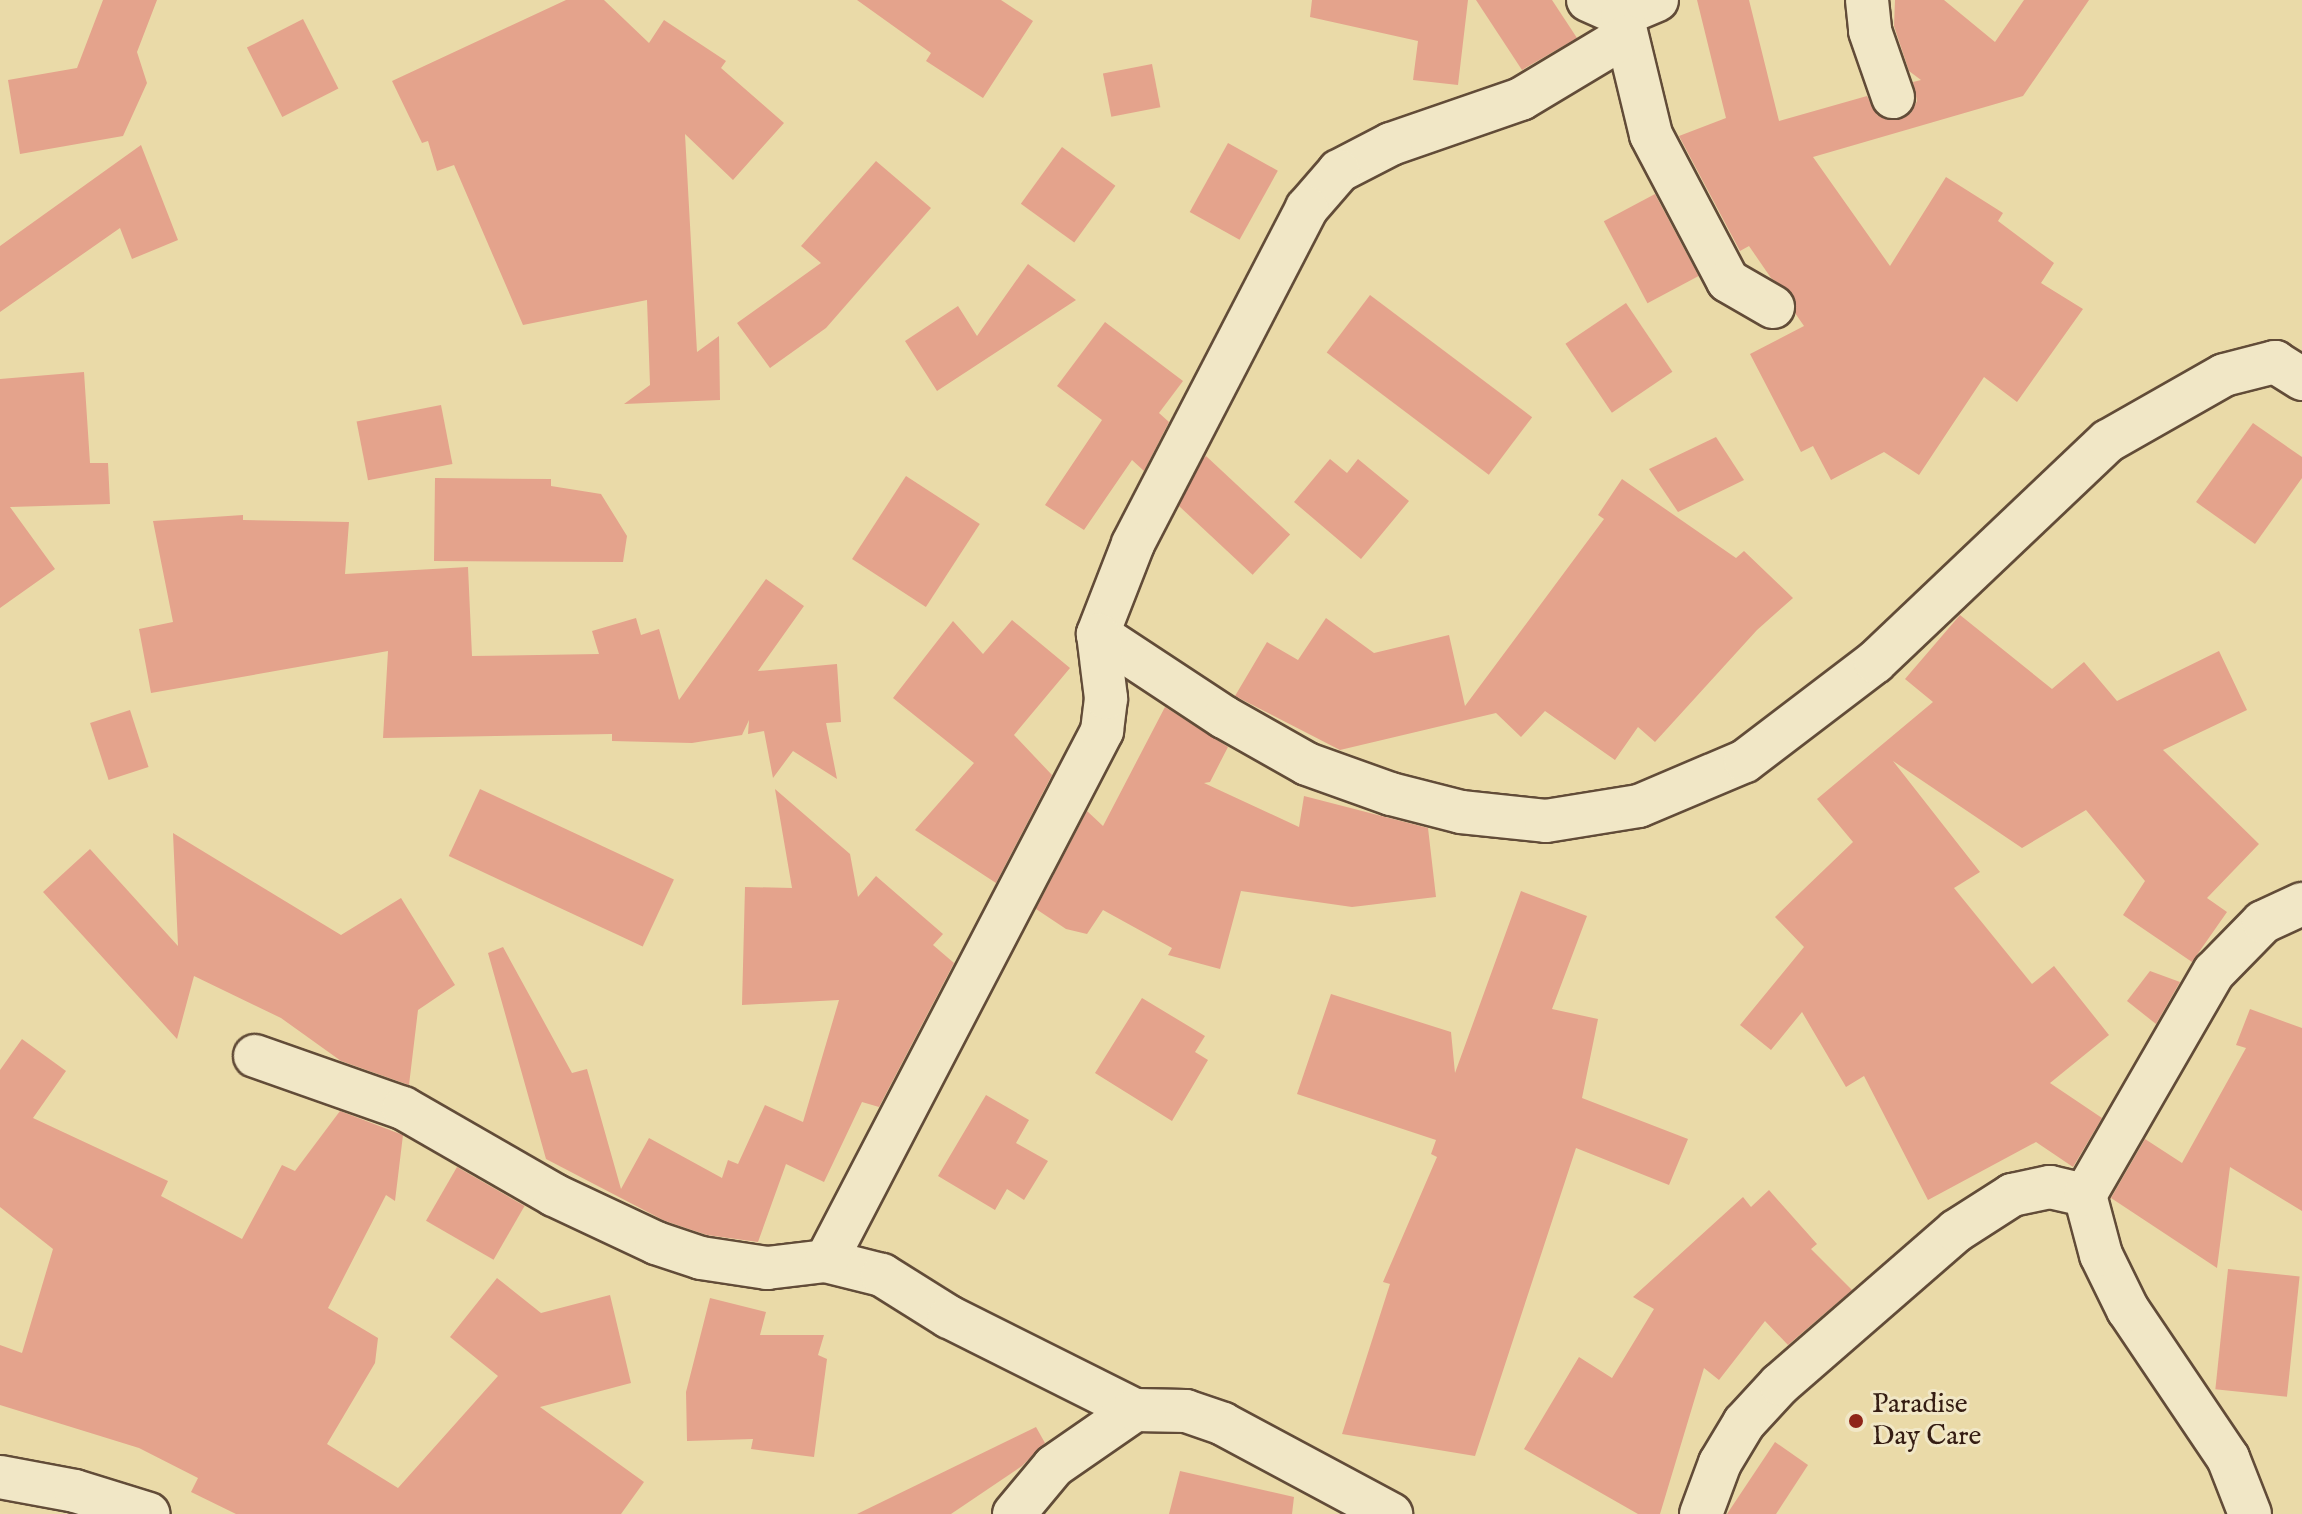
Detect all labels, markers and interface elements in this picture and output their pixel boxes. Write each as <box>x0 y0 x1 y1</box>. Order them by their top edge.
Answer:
place label: Paradise Day Care <box>1872 1388 1981 1454</box>
marker: Paradise Day Care <box>1847 1412 1865 1430</box>

